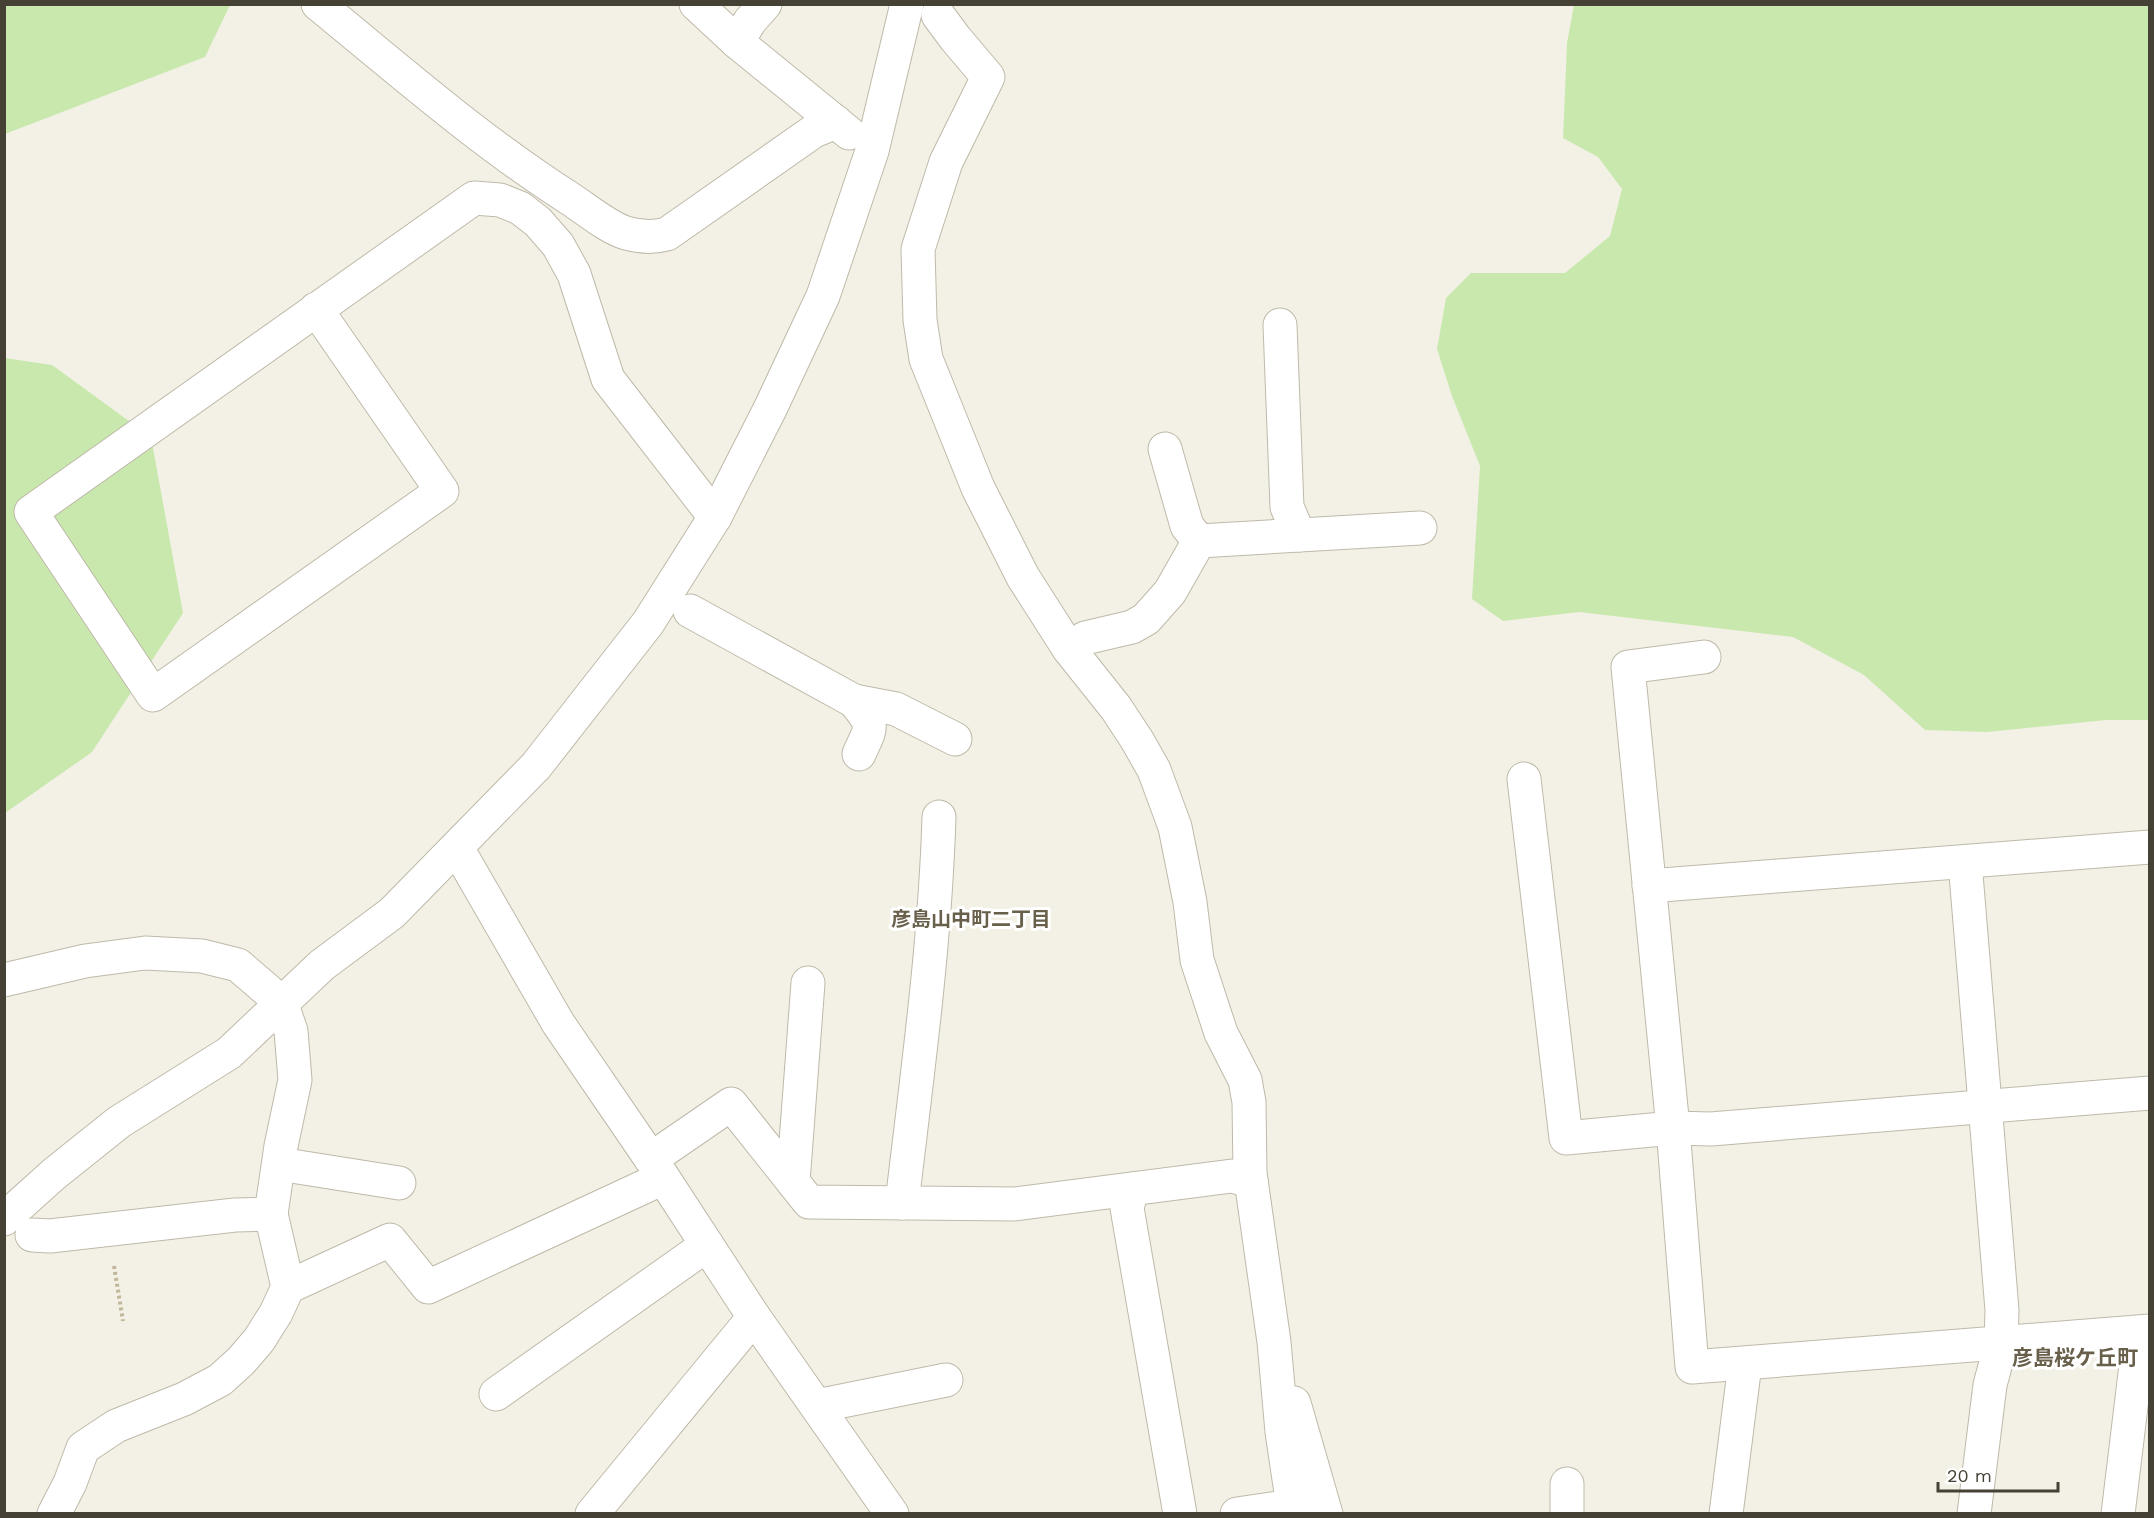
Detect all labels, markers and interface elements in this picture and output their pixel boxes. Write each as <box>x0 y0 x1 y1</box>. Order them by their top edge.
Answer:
district label: 彦島山中町二丁目 <box>891 907 1051 931</box>
district label: 彦島桜ケ丘町 <box>2012 1345 2138 1370</box>
scale bar <box>1938 1455 2058 1493</box>
text: 20 m <box>1947 1465 1992 1486</box>

